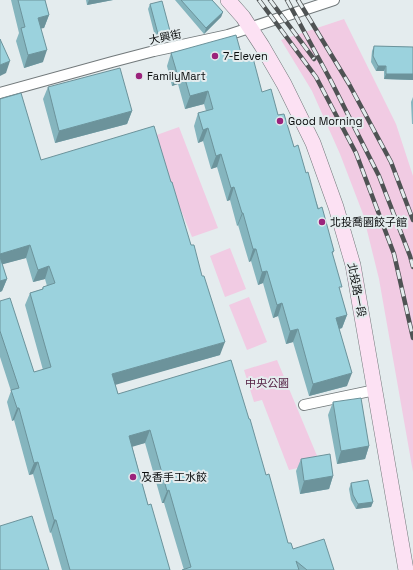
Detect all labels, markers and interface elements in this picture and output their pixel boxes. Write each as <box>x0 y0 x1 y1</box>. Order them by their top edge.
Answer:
street label: 大興街 <box>147 27 183 47</box>
place label: 7-Eleven <box>223 49 268 63</box>
marker: 7-Eleven <box>210 51 220 61</box>
place label: FamilyMart <box>147 69 206 83</box>
marker: FamilyMart <box>134 71 144 81</box>
place label: Good Morning <box>288 114 362 128</box>
marker: Good Morning <box>275 116 285 126</box>
place label: 北投喬園餃子館 <box>330 215 407 229</box>
marker: 北投喬園餃子館 <box>317 217 327 227</box>
street label: 北投路一段 <box>345 262 369 318</box>
park label: 中央公園 <box>245 376 289 390</box>
place label: 及香手工水餃 <box>141 470 207 484</box>
marker: 及香手工水餃 <box>128 472 138 482</box>

